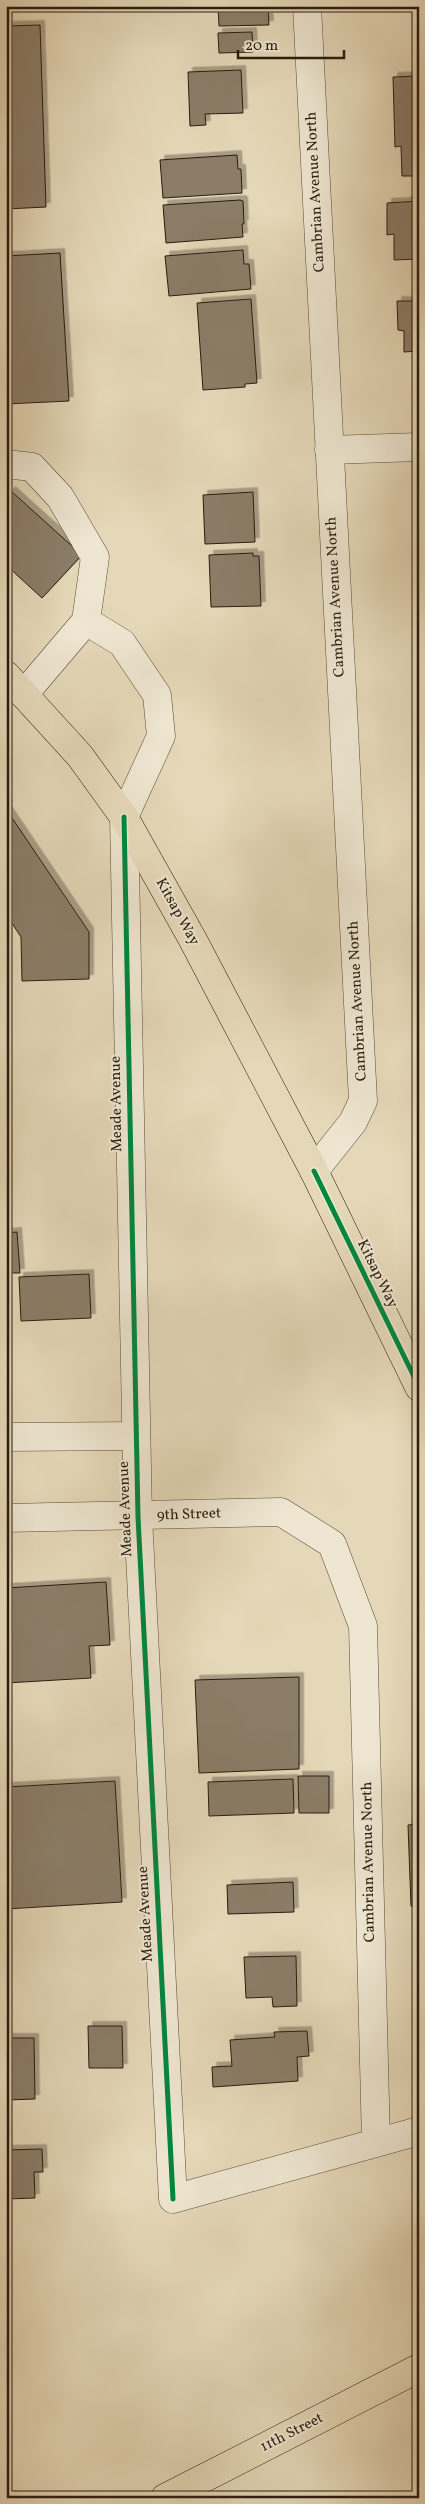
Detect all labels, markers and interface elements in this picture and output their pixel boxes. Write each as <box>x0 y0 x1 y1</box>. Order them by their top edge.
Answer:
scale bar <box>238 28 344 60</box>
text: 20 m <box>245 36 278 57</box>
street label: Cambrian Avenue North <box>301 111 331 273</box>
street label: Cambrian Avenue North <box>321 516 351 678</box>
street label: Kitsap Way <box>150 874 204 950</box>
street label: Cambrian Avenue North <box>343 920 373 1082</box>
street label: Meade Avenue <box>106 1056 128 1152</box>
street label: Kitsap Way <box>351 1236 403 1312</box>
street label: Meade Avenue <box>114 1461 138 1557</box>
street label: 9th Street <box>156 1503 222 1527</box>
street label: Cambrian Avenue North <box>357 1781 381 1942</box>
street label: Meade Avenue <box>133 1866 159 1962</box>
street label: 11th Street <box>257 2408 327 2458</box>

